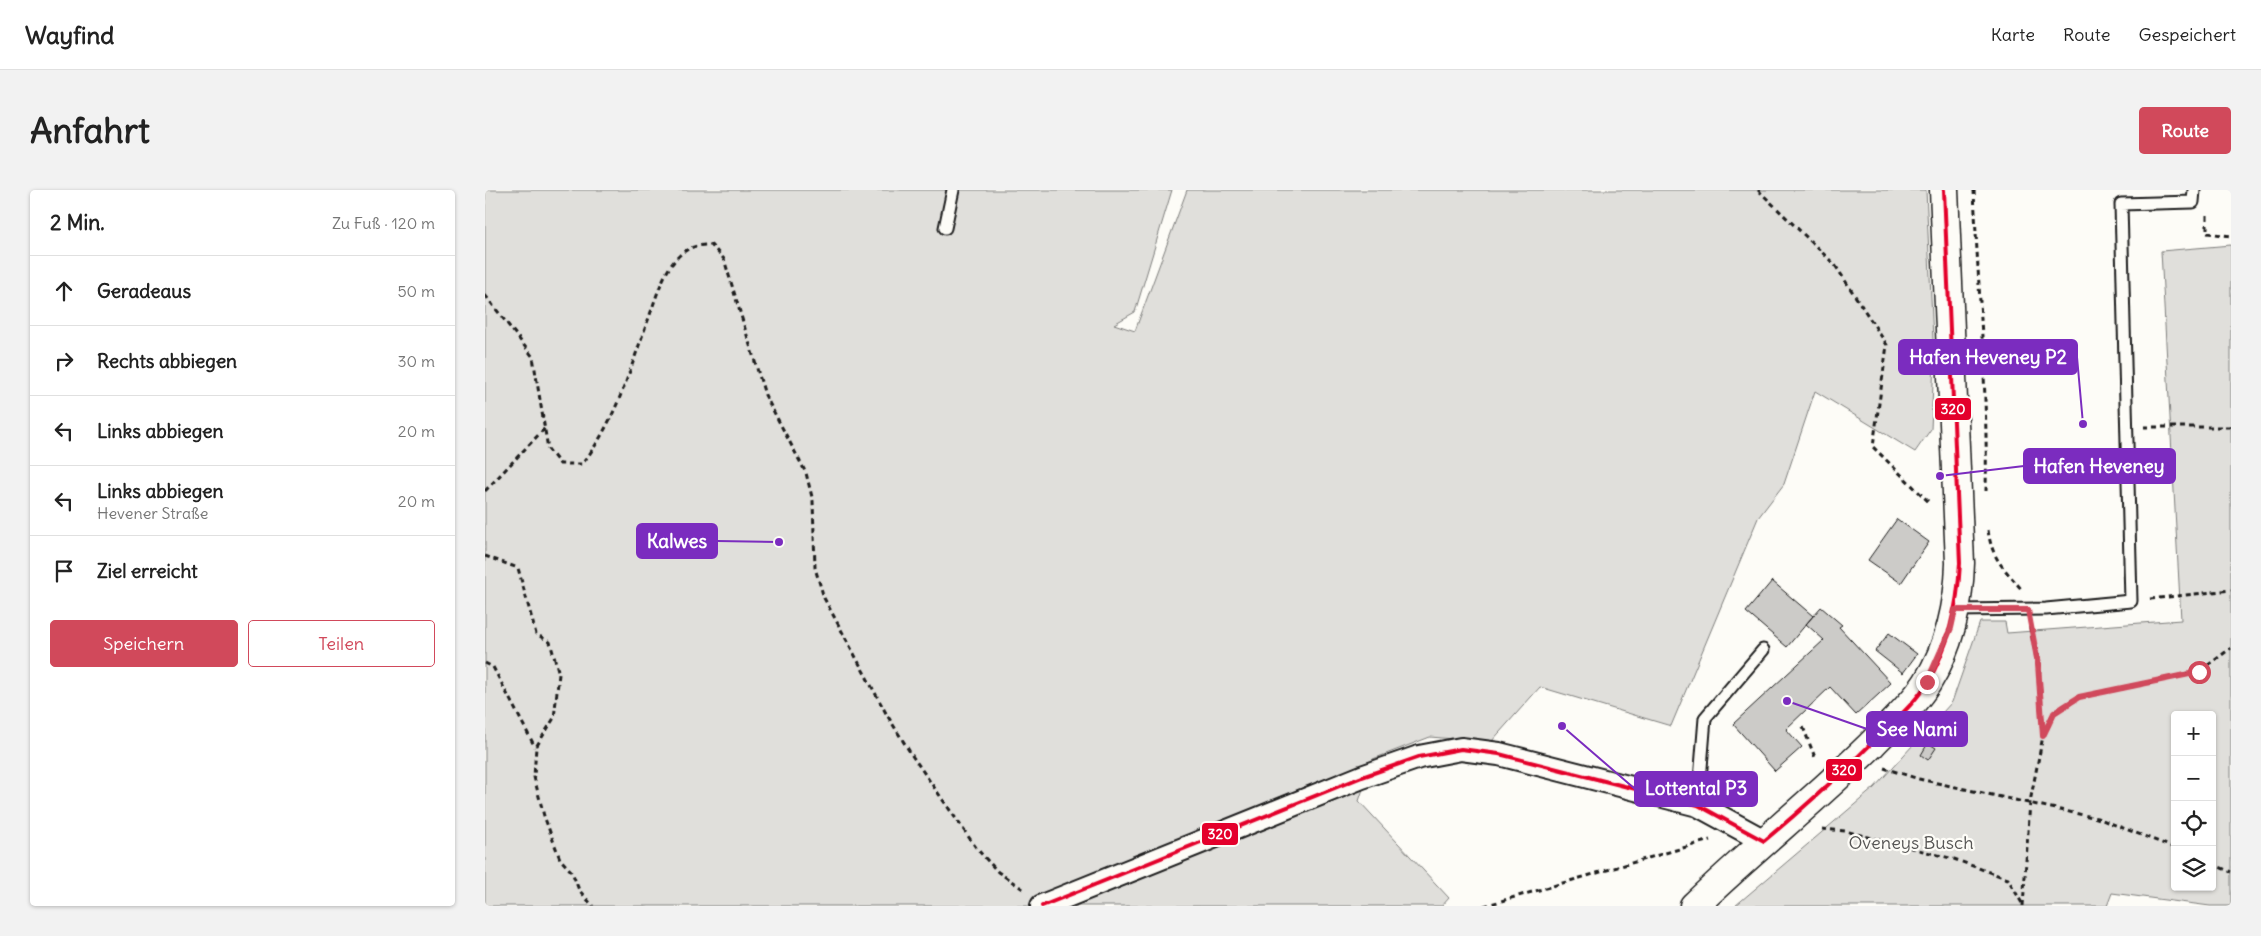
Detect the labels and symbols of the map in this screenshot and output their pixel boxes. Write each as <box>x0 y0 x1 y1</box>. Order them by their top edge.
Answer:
callout: Hafen Heveney P2 <box>1899 340 2077 374</box>
text: Hafen Heveney P2 <box>1909 345 2067 369</box>
line badge: 320 <box>1934 397 1972 421</box>
text: 320 <box>1941 400 1965 418</box>
callout: Hafen Heveney <box>2024 449 2175 483</box>
text: Hafen Heveney <box>2033 454 2165 478</box>
callout: Kalwes <box>637 524 717 558</box>
text: Kalwes <box>647 529 708 553</box>
route start <box>2188 661 2211 684</box>
route end <box>1916 671 1939 694</box>
callout: See Nami <box>1867 712 1967 746</box>
text: See Nami <box>1877 717 1957 741</box>
line badge: 320 <box>1825 758 1863 782</box>
text: 320 <box>1832 761 1856 779</box>
callout: Lottental P3 <box>1635 772 1757 806</box>
text: Lottental P3 <box>1645 776 1747 800</box>
line badge: 320 <box>1201 822 1239 846</box>
text: 320 <box>1208 825 1232 843</box>
park label: Oveneys Busch <box>1848 831 1974 854</box>

